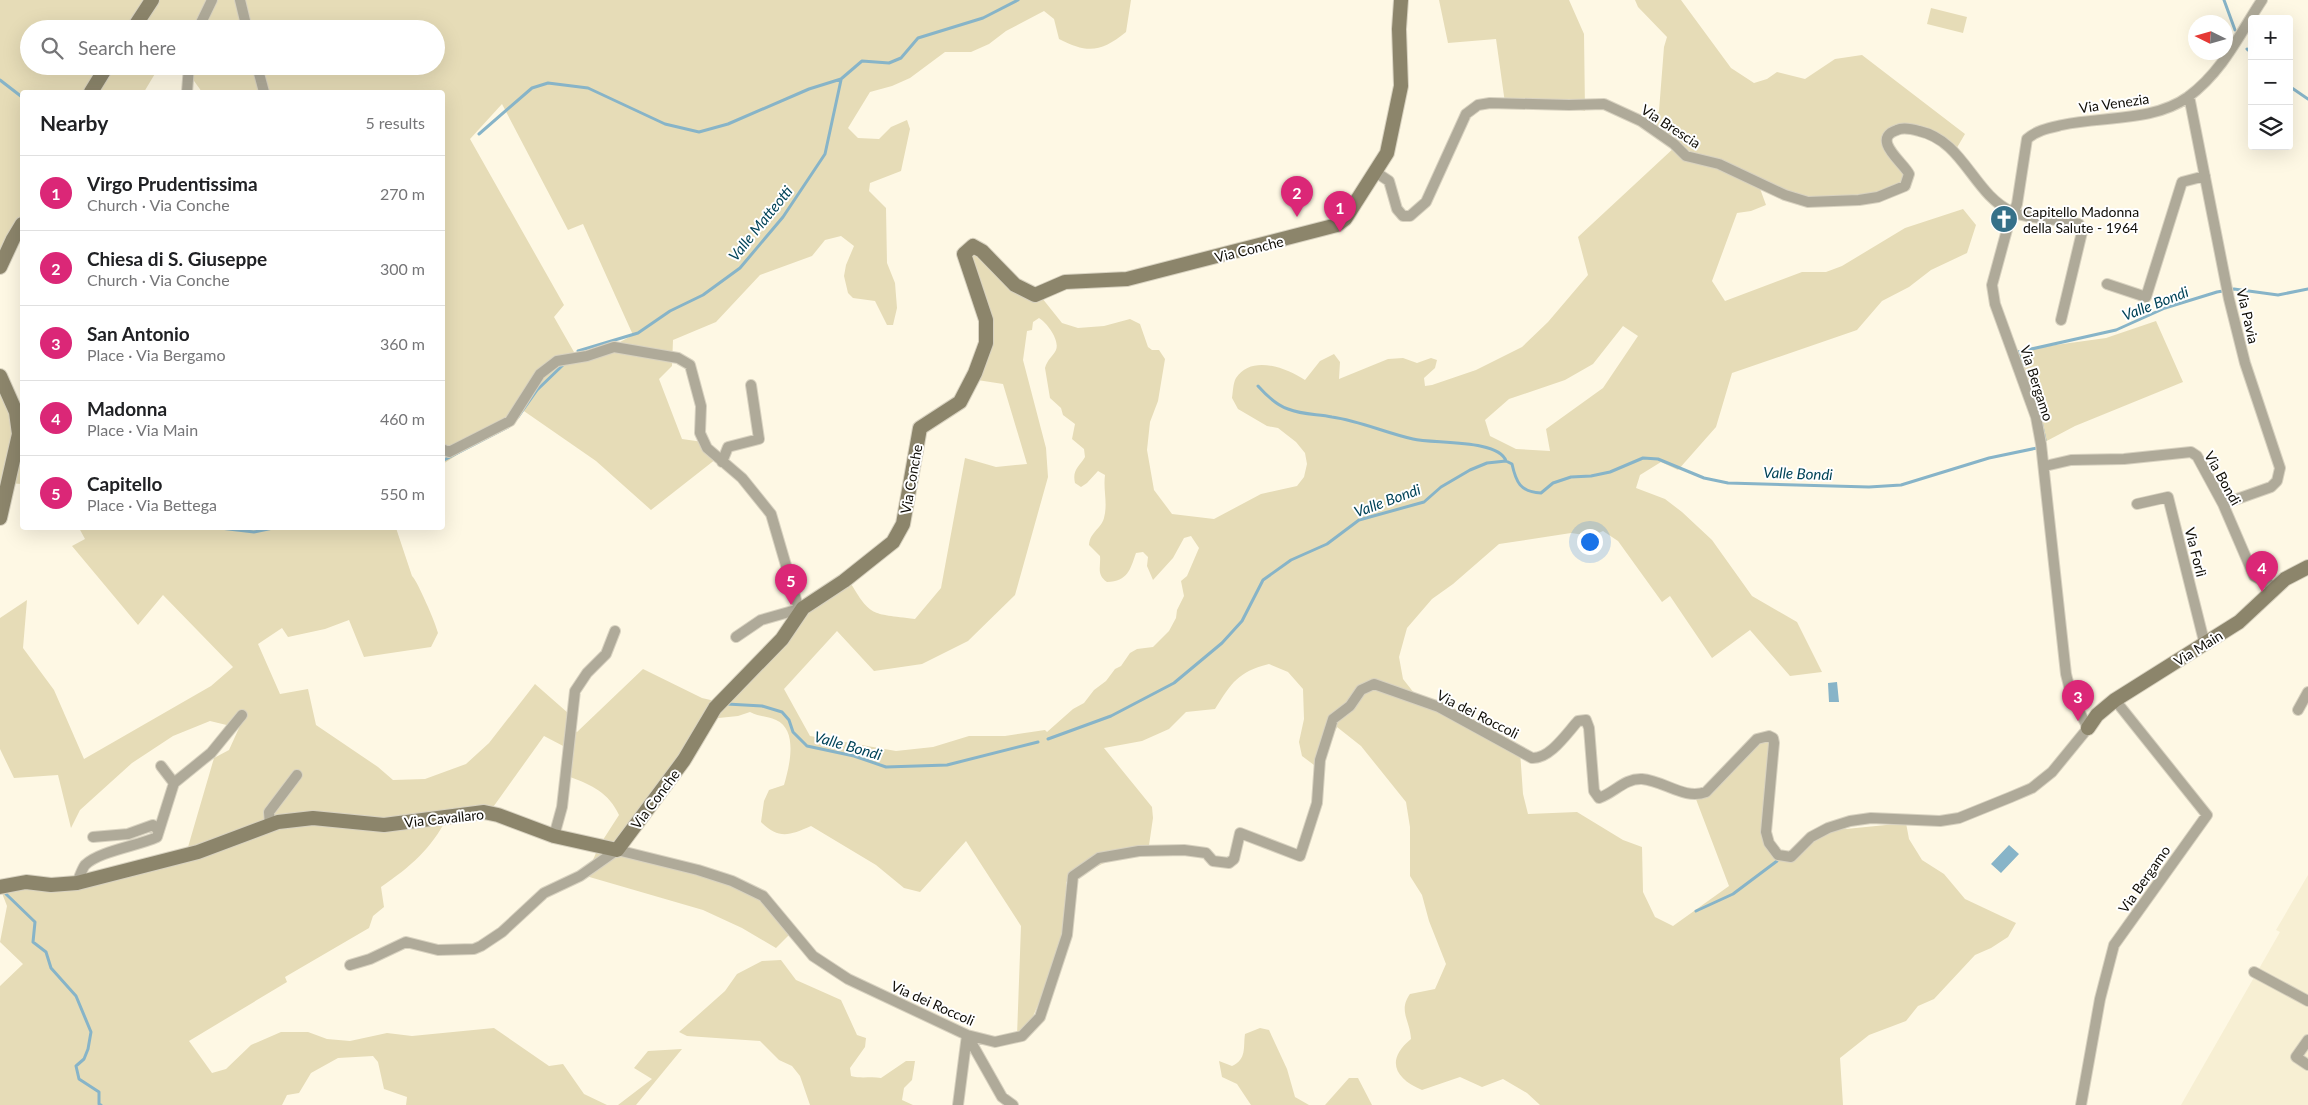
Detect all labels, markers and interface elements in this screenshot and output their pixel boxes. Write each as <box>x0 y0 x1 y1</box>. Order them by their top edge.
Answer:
north arrow <box>2188 15 2233 60</box>
map controls <box>2248 15 2293 150</box>
button: + <box>2248 15 2293 60</box>
search box <box>20 20 445 75</box>
icon: search <box>38 34 66 62</box>
text: Search here <box>78 36 176 59</box>
button: − <box>2248 60 2293 105</box>
street label: Via Venezia <box>2078 90 2150 116</box>
street label: Via Brescia <box>1638 100 1704 152</box>
button: layers <box>2248 105 2293 150</box>
text: Nearby <box>40 110 108 135</box>
text: 5 results <box>365 113 425 132</box>
text: Virgo Prudentissima <box>87 172 258 195</box>
pin: 2 <box>1281 176 1313 217</box>
water label: Valle Matteotti <box>724 182 796 264</box>
text: 1 <box>51 184 61 203</box>
text: 270 m <box>380 184 425 203</box>
pin: 1 <box>1324 191 1356 232</box>
text: Church · Via Conche <box>87 195 230 214</box>
place label: Capitello Madonna della Salute - 1964 <box>2023 203 2139 236</box>
church icon: Capitello Madonna della Salute - 1964 <box>1989 204 2019 234</box>
street label: Via Conche <box>1213 232 1285 266</box>
text: Chiesa di S. Giuseppe <box>87 247 267 270</box>
text: 2 <box>51 259 61 278</box>
text: 300 m <box>380 259 425 278</box>
text: Church · Via Conche <box>87 270 230 289</box>
water label: Valle Bondi <box>2119 282 2191 324</box>
street label: Via Pavia <box>2233 287 2263 345</box>
text: San Antonio <box>87 322 190 345</box>
text: 3 <box>51 334 61 353</box>
text: 360 m <box>380 334 425 353</box>
street label: Via Bergamo <box>2017 343 2057 423</box>
text: Place · Via Bergamo <box>87 345 226 364</box>
text: Madonna <box>87 397 167 420</box>
text: 4 <box>51 409 61 428</box>
text: 460 m <box>380 409 425 428</box>
text: Place · Via Main <box>87 420 198 439</box>
street label: Via Conche <box>897 443 925 515</box>
street label: Via Bondi <box>2201 448 2245 508</box>
water label: Valle Bondi <box>1763 463 1834 483</box>
text: Capitello <box>87 472 162 495</box>
water label: Valle Bondi <box>1351 479 1423 520</box>
text: 5 <box>51 484 61 503</box>
text: 550 m <box>380 484 425 503</box>
text: Place · Via Bettega <box>87 495 217 514</box>
street label: Via Forlì <box>2182 525 2210 579</box>
your location <box>1577 529 1603 555</box>
pin: 4 <box>2246 551 2278 592</box>
pin: 5 <box>775 564 807 605</box>
street label: Via Main <box>2170 626 2226 670</box>
pin: 3 <box>2062 680 2094 721</box>
street label: Via dei Roccoli <box>1434 686 1522 742</box>
water label: Valle Bondi <box>812 727 884 763</box>
street label: Via Conche <box>627 766 683 832</box>
street label: Via Cavallaro <box>403 805 485 831</box>
street label: Via Bergamo <box>2115 842 2173 916</box>
street label: Via dei Roccoli <box>889 977 977 1029</box>

